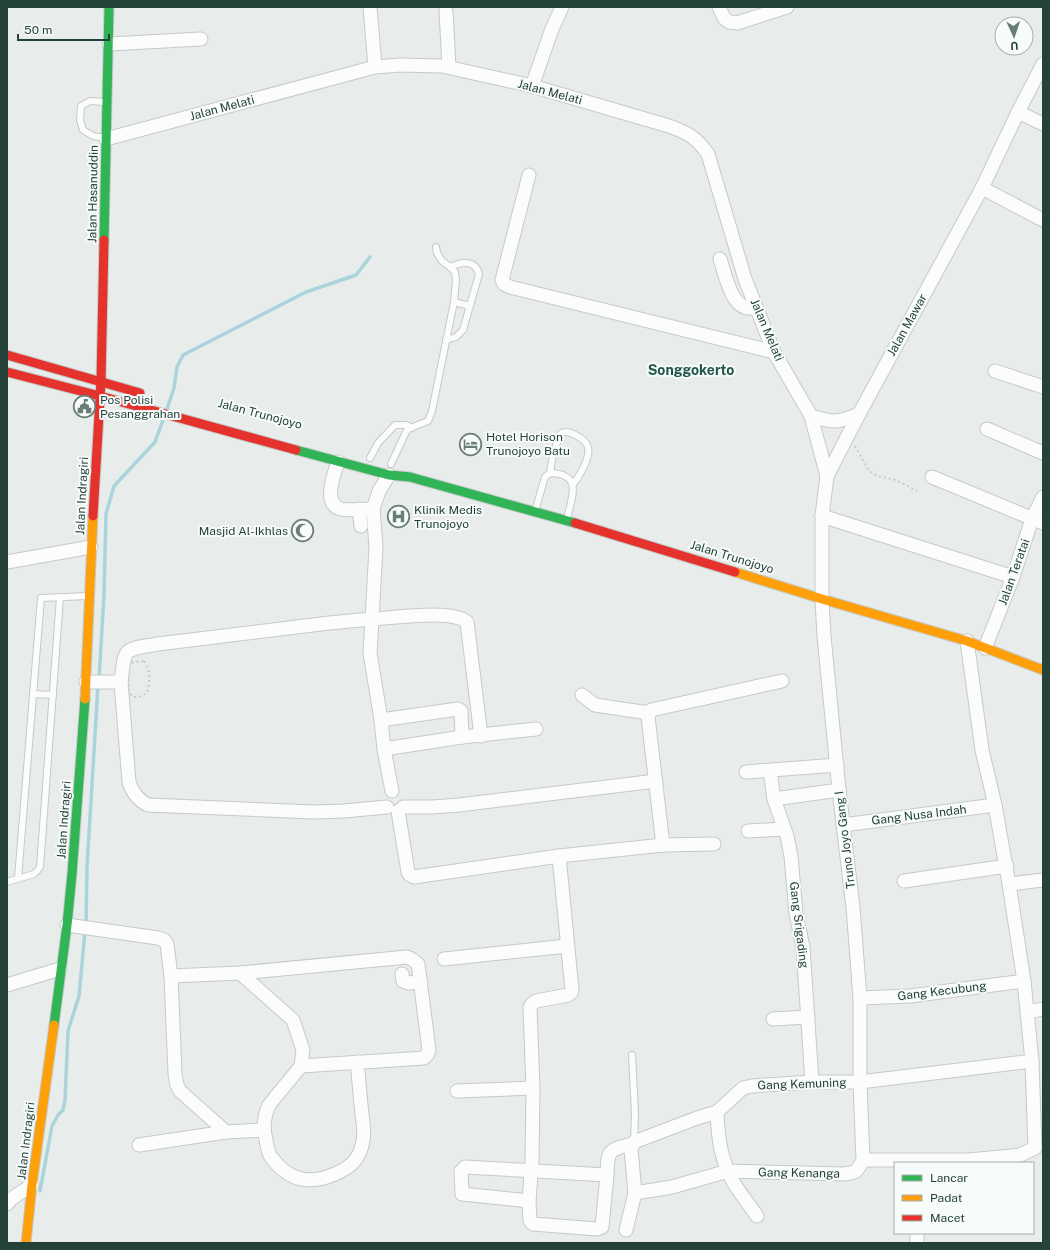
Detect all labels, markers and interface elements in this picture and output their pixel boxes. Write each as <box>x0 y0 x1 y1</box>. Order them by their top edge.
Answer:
scale bar <box>18 16 109 42</box>
north arrow <box>994 16 1034 56</box>
text: 50 m <box>24 23 52 37</box>
text: U <box>1010 40 1019 52</box>
street label: Jalan Melati <box>516 77 584 107</box>
street label: Jalan Melati <box>188 93 256 123</box>
street label: Jalan Hasanuddin <box>85 145 101 243</box>
street label: Jalan Mawar <box>884 291 930 359</box>
street label: Jalan Melati <box>748 297 786 363</box>
district label: Songgokerto <box>648 362 734 378</box>
place label: Pos Polisi Pesanggrahan <box>100 393 180 421</box>
public building icon: Pos Polisi Pesanggrahan <box>71 394 97 420</box>
street label: Jalan Trunojoyo <box>216 396 304 432</box>
place label: Hotel Horison Trunojoyo Batu <box>486 430 570 458</box>
hotel icon: Hotel Horison Trunojoyo Batu <box>458 431 484 457</box>
street label: Jalan Indragiri <box>73 457 91 535</box>
place label: Klinik Medis Trunojoyo <box>414 503 482 531</box>
hospital icon: Klinik Medis Trunojoyo <box>386 504 412 530</box>
mosque icon: Masjid Al-Ikhlas <box>290 518 316 544</box>
place label: Masjid Al-Ikhlas <box>199 524 288 538</box>
street label: Jalan Teratai <box>996 537 1032 607</box>
street label: Jalan Trunojoyo <box>689 538 776 576</box>
street label: Jalan Indragiri <box>54 780 74 859</box>
street label: Truno Joyo Gang I <box>832 790 858 890</box>
street label: Gang Nusa Indah <box>871 802 967 828</box>
street label: Gang Srigading <box>787 881 811 969</box>
street label: Gang Kecubung <box>897 979 987 1003</box>
street label: Gang Kemuning <box>757 1075 847 1093</box>
street label: Jalan Indragiri <box>14 1101 38 1181</box>
legend <box>894 1162 1034 1234</box>
street label: Gang Kenanga <box>758 1165 840 1181</box>
text: Lancar <box>930 1171 968 1185</box>
text: Padat <box>930 1191 963 1205</box>
text: Macet <box>930 1211 965 1225</box>

